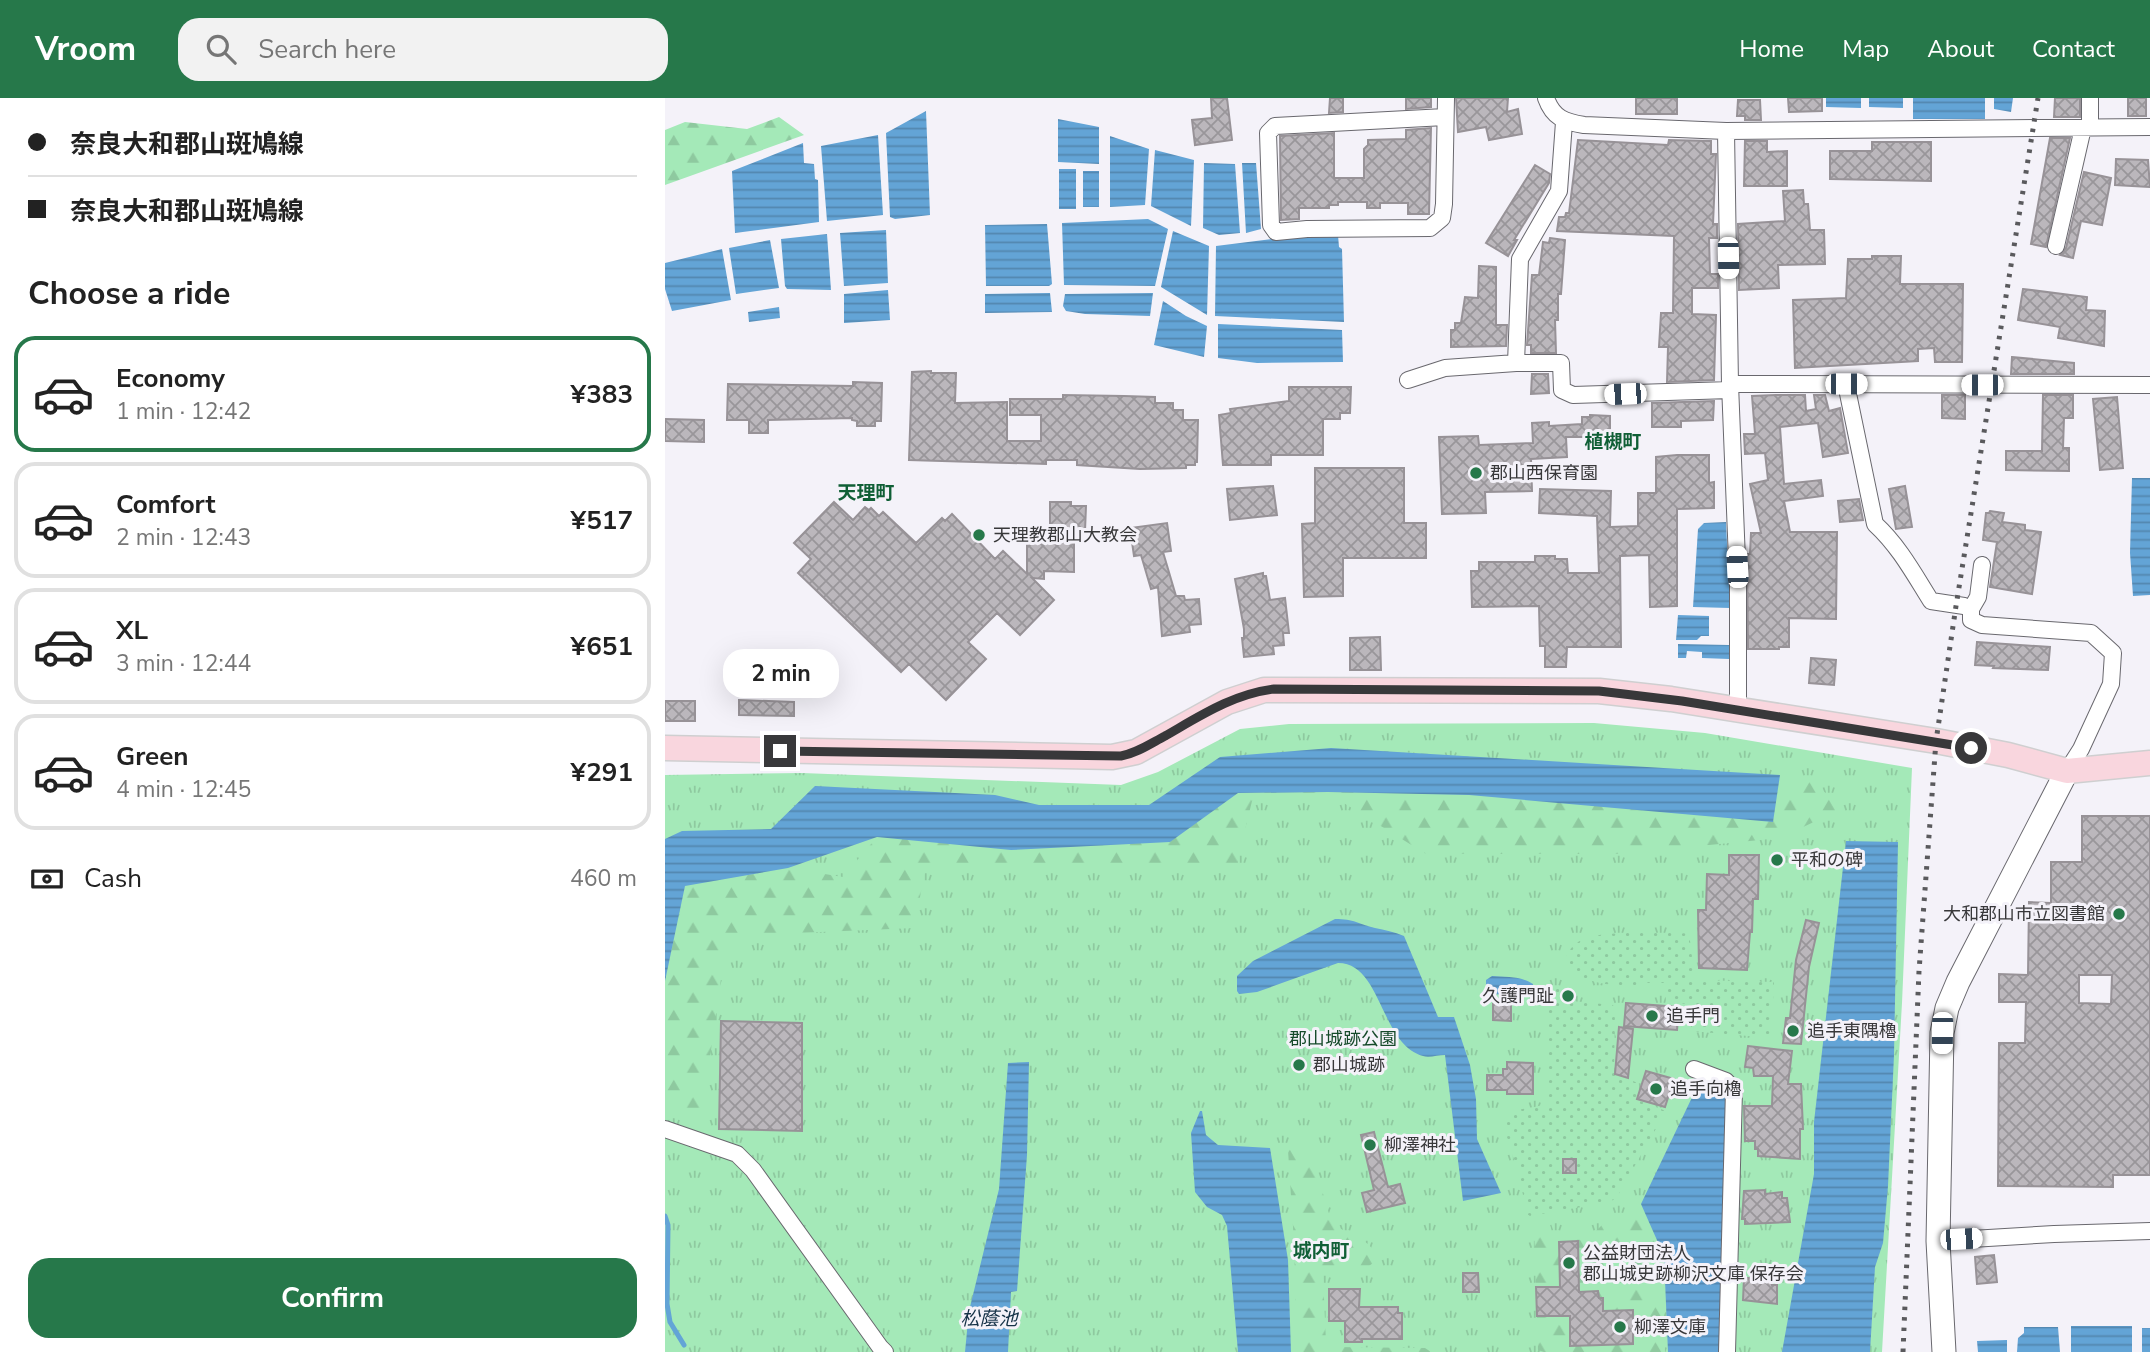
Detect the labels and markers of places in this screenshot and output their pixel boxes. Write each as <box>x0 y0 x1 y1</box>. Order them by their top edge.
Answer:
place label: 郡山西保育園 <box>1490 461 1598 485</box>
marker: 郡山西保育園 <box>1468 465 1484 481</box>
place label: 天理教郡山大教会 <box>993 523 1137 547</box>
marker: 天理教郡山大教会 <box>971 527 987 543</box>
place label: 平和の碑 <box>1791 848 1863 872</box>
marker: 平和の碑 <box>1769 852 1785 868</box>
place label: 大和郡山市立図書館 <box>1943 902 2105 926</box>
marker: 大和郡山市立図書館 <box>2111 906 2127 922</box>
place label: 久護門趾 <box>1482 984 1554 1008</box>
marker: 久護門趾 <box>1560 988 1576 1004</box>
place label: 追手門 <box>1666 1004 1720 1028</box>
marker: 追手門 <box>1644 1008 1660 1024</box>
place label: 追手東隅櫓 <box>1807 1019 1897 1043</box>
marker: 追手東隅櫓 <box>1785 1023 1801 1039</box>
place label: 郡山城跡 <box>1313 1053 1385 1077</box>
marker: 郡山城跡 <box>1291 1057 1307 1073</box>
place label: 追手向櫓 <box>1670 1077 1742 1101</box>
marker: 追手向櫓 <box>1648 1081 1664 1097</box>
place label: 柳澤神社 <box>1384 1133 1456 1157</box>
marker: 柳澤神社 <box>1362 1137 1378 1153</box>
place label: 公益財団法人 郡山城史跡柳沢文庫 保存会 <box>1583 1241 1804 1286</box>
marker: 公益財団法人 郡山城史跡柳沢文庫 保存会 <box>1561 1255 1577 1271</box>
place label: 柳澤文庫 <box>1634 1315 1706 1339</box>
marker: 柳澤文庫 <box>1612 1319 1628 1335</box>

